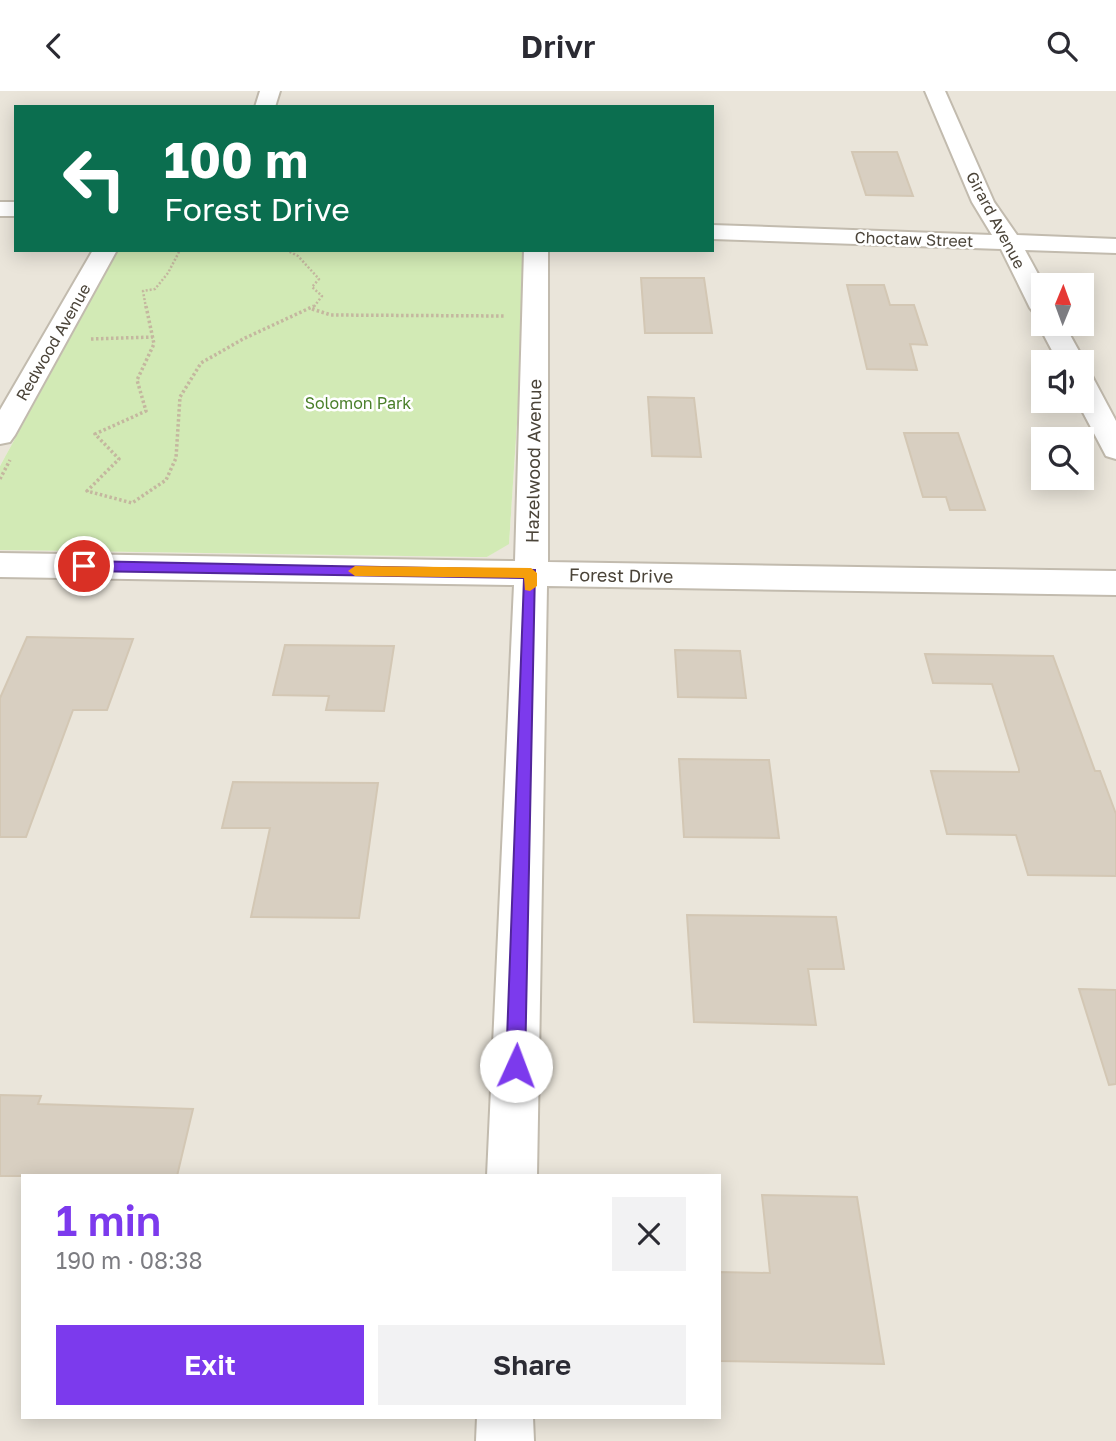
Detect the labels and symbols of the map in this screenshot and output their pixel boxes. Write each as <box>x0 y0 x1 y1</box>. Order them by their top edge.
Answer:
street label: Girard Avenue <box>962 168 1030 272</box>
street label: Choctaw Street <box>854 227 974 251</box>
north arrow <box>1031 273 1094 336</box>
street label: Redwood Avenue <box>11 280 95 404</box>
street label: Hazelwood Avenue <box>521 379 545 543</box>
park label: Solomon Park <box>305 393 411 413</box>
pin <box>54 536 114 596</box>
street label: Forest Drive <box>569 563 673 587</box>
position arrow <box>479 1029 553 1103</box>

